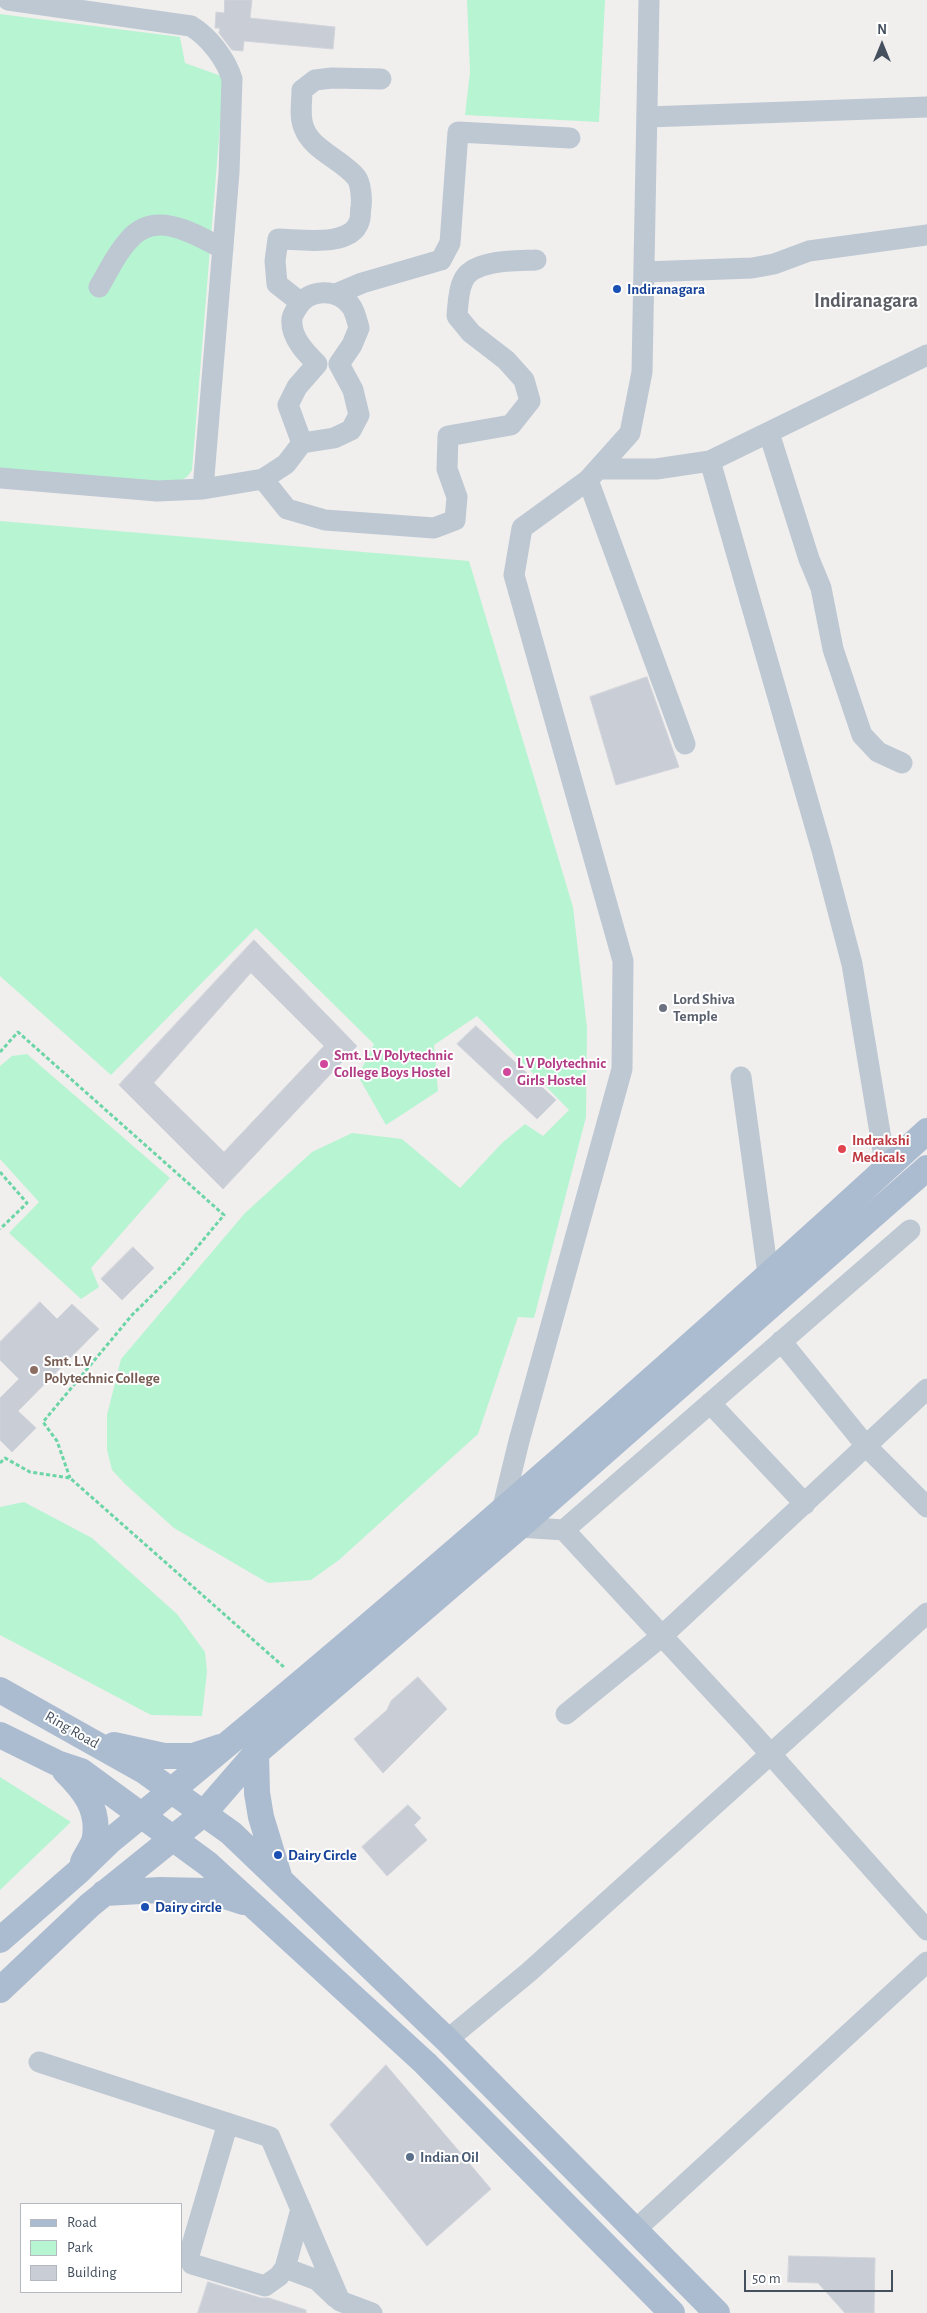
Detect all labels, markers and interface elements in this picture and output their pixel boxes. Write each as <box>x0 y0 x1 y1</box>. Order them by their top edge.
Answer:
north arrow <box>857 20 907 70</box>
text: N <box>877 23 887 37</box>
place label: Indiranagara <box>627 280 705 298</box>
marker: Indiranagara <box>611 283 623 295</box>
district label: Indiranagara <box>814 289 918 313</box>
place label: Lord Shiva Temple <box>673 990 735 1025</box>
marker: Lord Shiva Temple <box>657 1002 669 1014</box>
place label: Smt. L.V Polytechnic College Boys Hostel <box>334 1046 453 1081</box>
place label: L V Polytechnic Girls Hostel <box>517 1054 606 1089</box>
marker: Smt. L.V Polytechnic College Boys Hostel <box>318 1058 330 1070</box>
marker: L V Polytechnic Girls Hostel <box>501 1066 513 1078</box>
place label: Indrakshi Medicals <box>852 1131 910 1166</box>
marker: Indrakshi Medicals <box>836 1143 848 1155</box>
place label: Smt. L.V Polytechnic College <box>44 1352 160 1387</box>
marker: Smt. L.V Polytechnic College <box>28 1364 40 1376</box>
street label: Ring Road <box>42 1707 102 1753</box>
place label: Dairy Circle <box>288 1846 357 1864</box>
marker: Dairy Circle <box>272 1849 284 1861</box>
place label: Dairy circle <box>155 1898 222 1916</box>
marker: Dairy circle <box>139 1901 151 1913</box>
place label: Indian Oil <box>420 2148 479 2166</box>
marker: Indian Oil <box>404 2151 416 2163</box>
legend <box>20 2203 182 2293</box>
text: Road <box>67 2215 97 2230</box>
text: Park <box>67 2240 93 2255</box>
scale bar <box>747 2260 896 2292</box>
text: Building <box>67 2265 117 2280</box>
text: 50 m <box>752 2271 781 2286</box>

